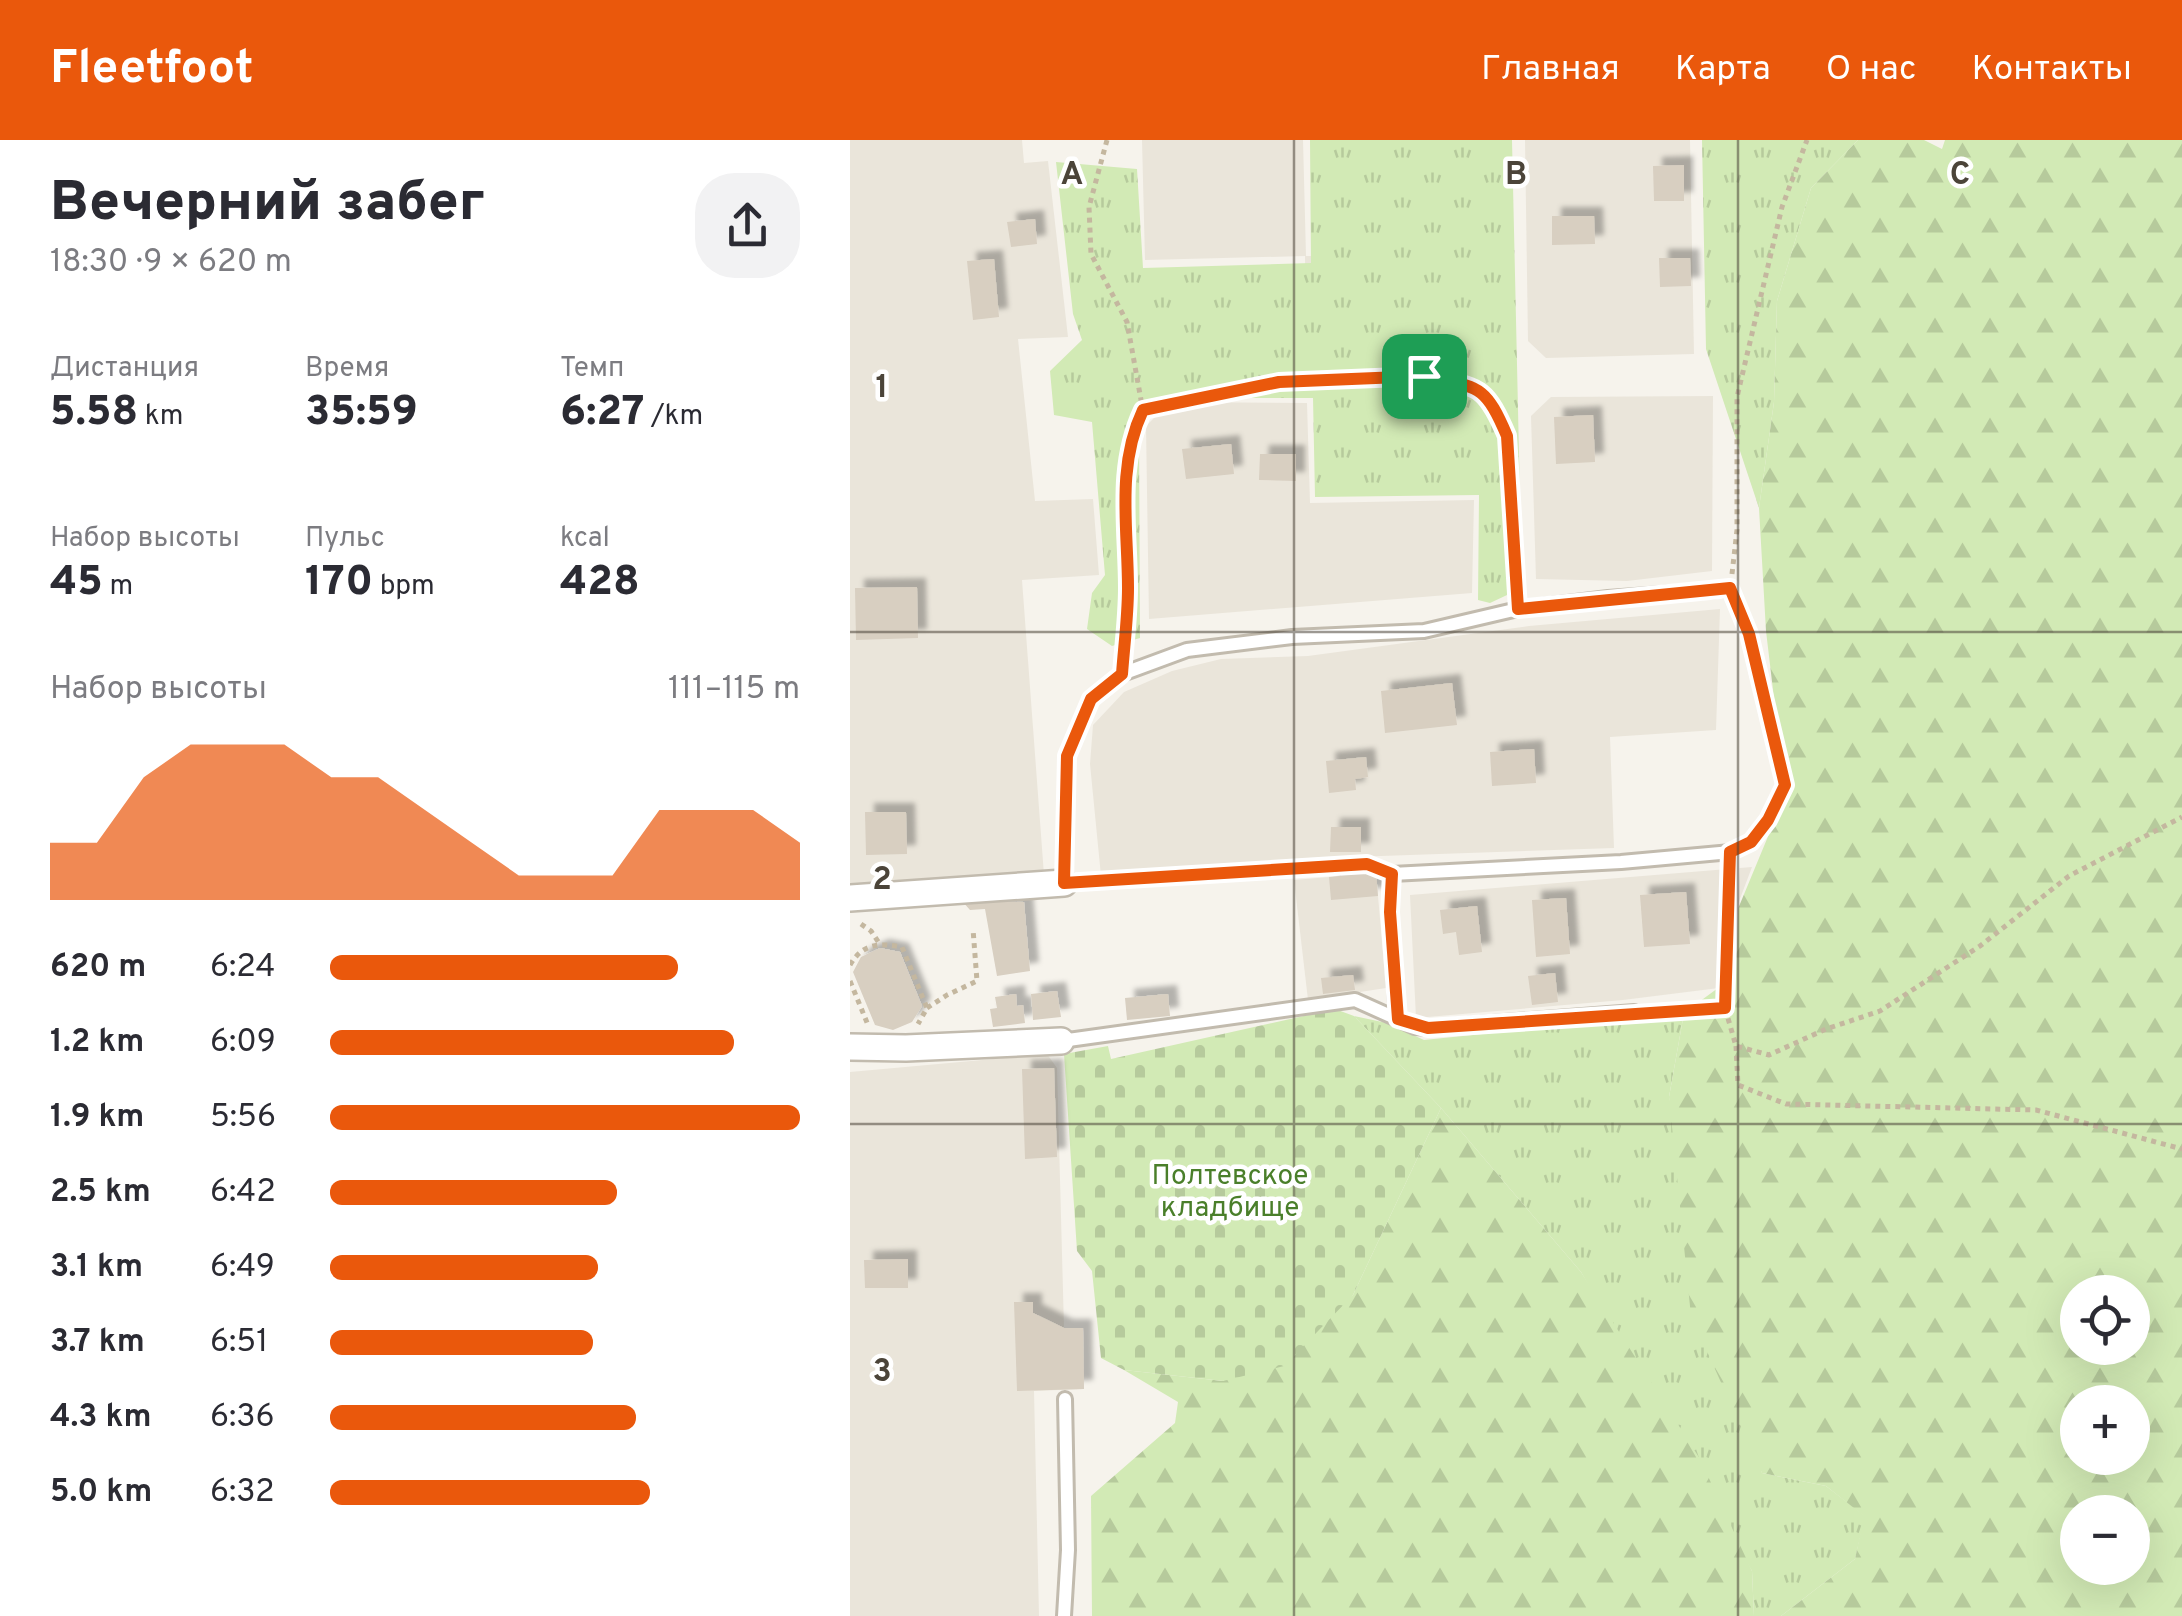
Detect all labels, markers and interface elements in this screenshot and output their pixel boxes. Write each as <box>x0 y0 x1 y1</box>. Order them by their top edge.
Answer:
text: Fleetfoot <box>50 40 253 100</box>
text: Главная <box>1481 48 1620 92</box>
text: Карта <box>1675 48 1771 92</box>
text: О нас <box>1826 48 1917 92</box>
text: Контакты <box>1972 48 2132 92</box>
text: A <box>1061 156 1083 196</box>
text: B <box>1505 156 1527 196</box>
text: C <box>1950 156 1970 196</box>
text: Вечерний забег <box>50 170 485 240</box>
button: share <box>695 173 800 278</box>
text: 18:30 · 9 × 620 m <box>50 243 292 283</box>
pin <box>1382 334 1467 419</box>
icon: arrive <box>1397 349 1452 404</box>
text: Дистанция <box>50 351 199 387</box>
text: Время <box>305 351 389 387</box>
text: Темп <box>560 351 624 387</box>
text: 1 <box>876 369 888 409</box>
text: 5.58 <box>50 387 138 440</box>
text: 35:59 <box>305 387 418 440</box>
text: 6:27 <box>560 387 644 440</box>
text: km <box>138 399 184 435</box>
text: /km <box>644 399 703 435</box>
text: Набор высоты <box>50 521 240 557</box>
text: Пульс <box>305 521 385 557</box>
text: kcal <box>560 521 610 557</box>
text: 45 <box>50 557 103 610</box>
text: 170 <box>305 557 373 610</box>
text: 428 <box>560 557 640 610</box>
text: m <box>103 569 133 605</box>
text: bpm <box>373 569 435 605</box>
text: Набор высоты <box>50 670 267 710</box>
text: 111–115 m <box>668 670 800 710</box>
text: 2 <box>872 861 892 901</box>
text: 620 m <box>50 948 146 988</box>
text: 6:24 <box>210 948 275 988</box>
text: 1.2 km <box>50 1023 144 1063</box>
text: 6:09 <box>210 1023 276 1063</box>
text: 1.9 km <box>50 1098 144 1138</box>
text: 5:56 <box>210 1098 276 1138</box>
park label: Полтевское кладбище <box>1152 1159 1308 1227</box>
text: 2.5 km <box>50 1173 151 1213</box>
text: 6:42 <box>210 1173 276 1213</box>
text: 3.1 km <box>50 1248 143 1288</box>
text: 6:49 <box>210 1248 275 1288</box>
map controls <box>2060 1275 2150 1585</box>
button: locate <box>2060 1275 2150 1365</box>
text: 3.7 km <box>50 1323 145 1363</box>
text: 6:51 <box>210 1323 268 1363</box>
text: 3 <box>872 1353 892 1393</box>
button: + <box>2060 1385 2150 1475</box>
text: 4.3 km <box>50 1398 151 1438</box>
text: 6:36 <box>210 1398 275 1438</box>
text: 5.0 km <box>50 1473 152 1513</box>
text: 6:32 <box>210 1473 275 1513</box>
button: − <box>2060 1495 2150 1585</box>

